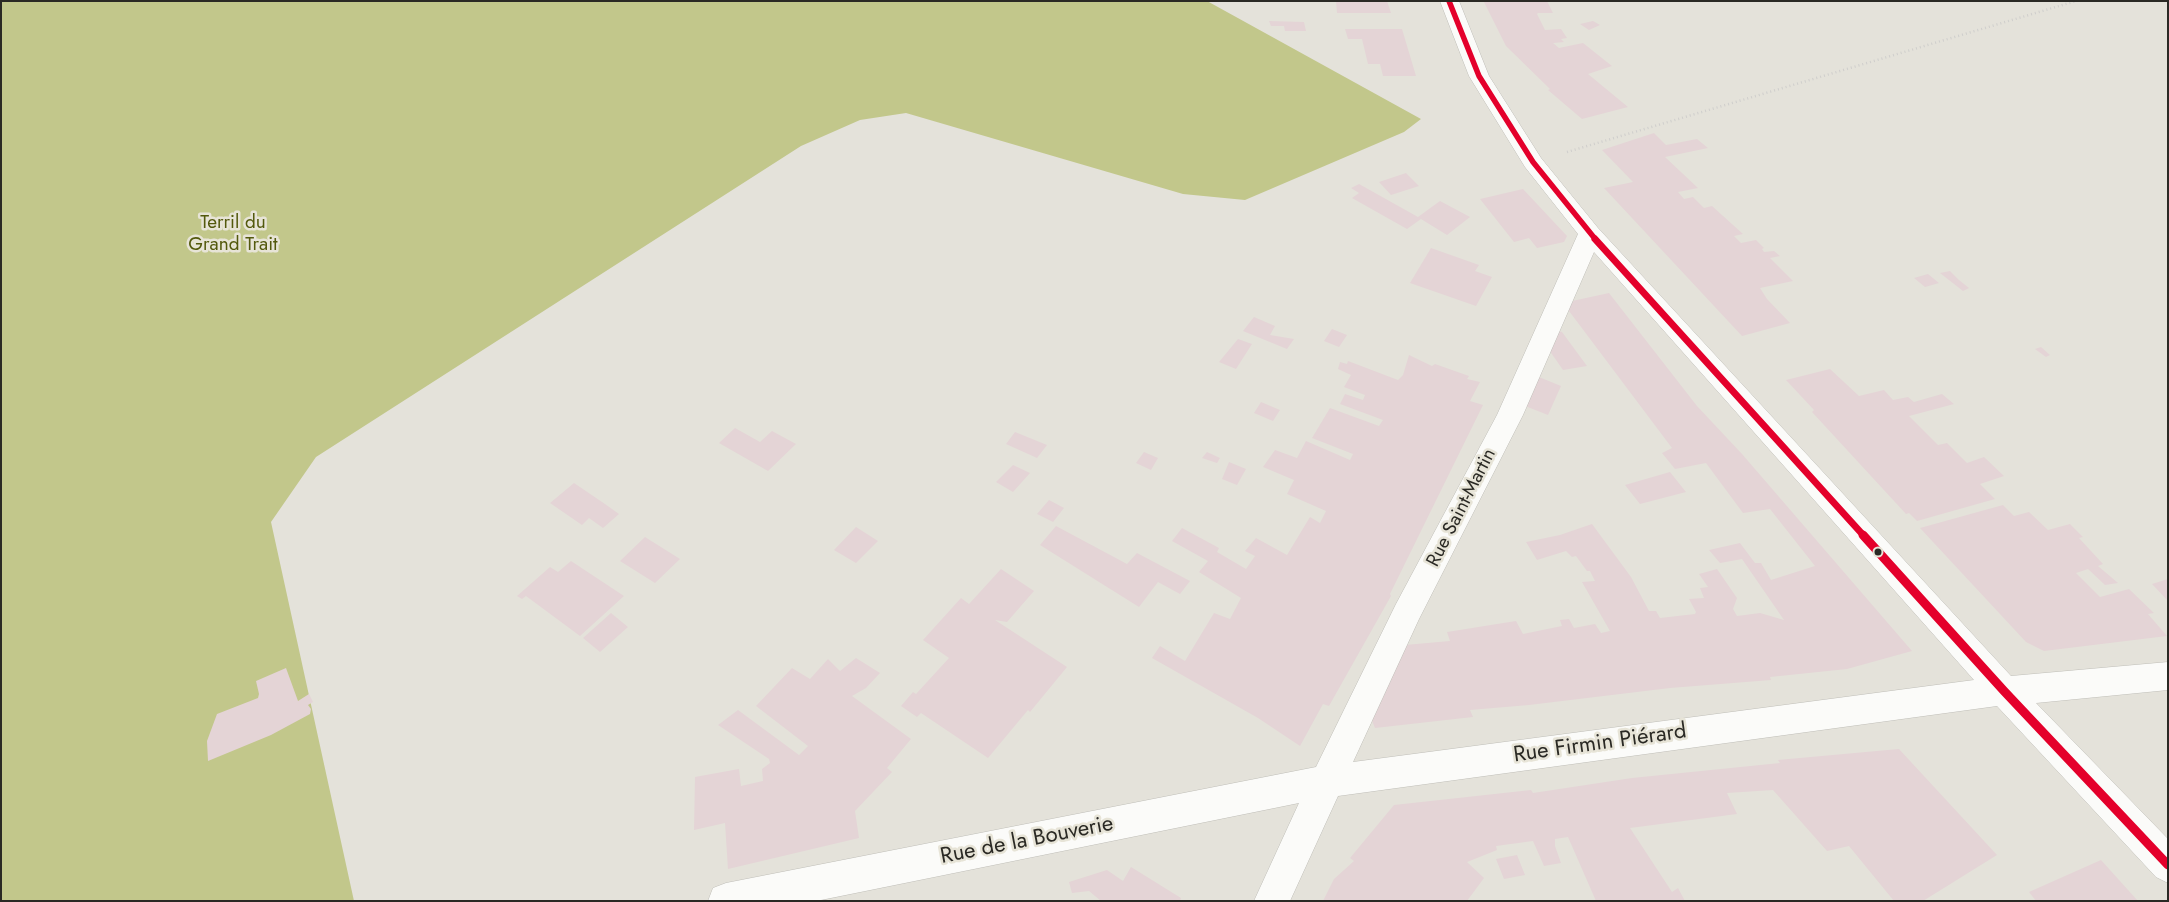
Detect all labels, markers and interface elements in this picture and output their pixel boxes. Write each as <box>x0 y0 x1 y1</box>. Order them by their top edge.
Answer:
park label: Terril du Grand Trait <box>188 212 278 256</box>
street label: Rue Saint-Martin <box>1422 445 1502 571</box>
unlabelled marker <box>1873 547 1883 557</box>
street label: Rue Firmin Piérard <box>1512 719 1688 769</box>
street label: Rue de la Bouverie <box>938 811 1116 871</box>

